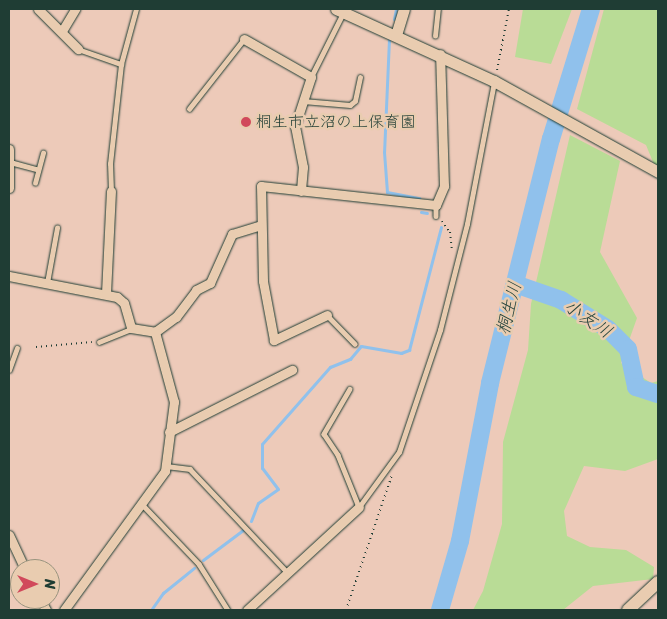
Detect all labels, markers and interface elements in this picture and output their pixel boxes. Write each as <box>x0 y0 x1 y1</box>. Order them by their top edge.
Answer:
place label: 桐生市立沼の上保育園 <box>256 112 416 132</box>
marker: 桐生市立沼の上保育園 <box>240 116 252 128</box>
water label: 桐生川 <box>492 279 526 337</box>
water label: 小友川 <box>560 295 616 343</box>
north arrow <box>10 559 60 609</box>
text: N <box>37 579 62 589</box>

